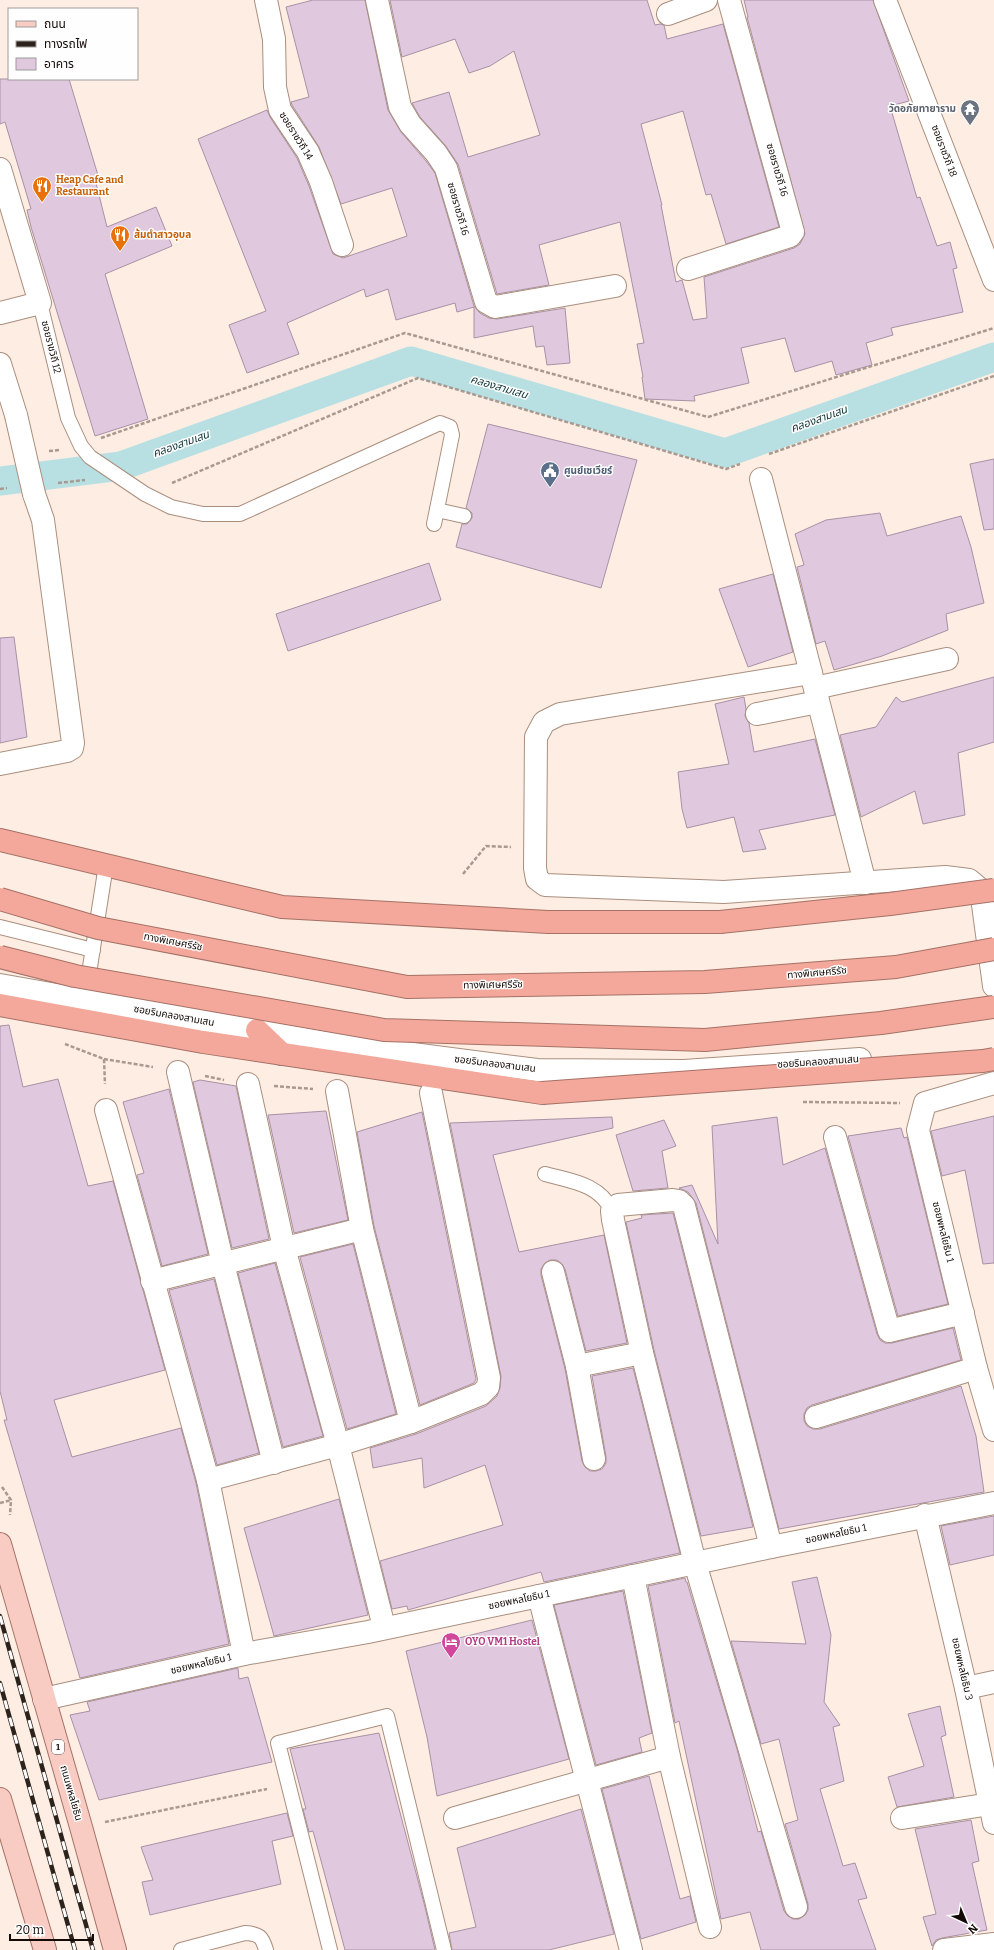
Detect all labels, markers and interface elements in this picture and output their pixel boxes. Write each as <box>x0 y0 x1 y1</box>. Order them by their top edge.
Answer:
legend <box>8 8 138 80</box>
text: ถนน <box>44 17 66 31</box>
text: ทางรถไฟ <box>44 37 87 51</box>
text: อาคาร <box>44 57 74 71</box>
temple icon: วัดอภัยทายาราม <box>959 98 981 126</box>
place label: วัดอภัยทายาราม <box>889 103 956 115</box>
street label: ซอยราชวิถี 14 <box>276 110 316 162</box>
street label: ซอยราชวิถี 18 <box>929 123 959 179</box>
street label: ซอยราชวิถี 16 <box>764 142 790 198</box>
place label: Heap Cafe and Restaurant <box>56 174 124 198</box>
restaurant icon: Heap Cafe and Restaurant <box>31 175 53 203</box>
street label: ซอยราชวิถี 16 <box>445 181 471 237</box>
restaurant icon: ส้มตำสาวอุบล <box>109 224 131 252</box>
place label: ส้มตำสาวอุบล <box>134 228 191 241</box>
street label: ซอยราชวิถี 12 <box>39 319 63 375</box>
water label: คลองสามเสน <box>469 373 530 402</box>
water label: คลองสามเสน <box>789 402 850 435</box>
water label: คลองสามเสน <box>151 427 212 460</box>
public building icon: ศูนย์เซเวียร์ <box>539 460 561 488</box>
place label: ศูนย์เซเวียร์ <box>564 465 612 477</box>
street label: ทางพิเศษศรีรัช <box>143 930 203 954</box>
street label: ทางพิเศษศรีรัช <box>787 964 847 982</box>
street label: ทางพิเศษศรีรัช <box>463 978 523 992</box>
street label: ซอยริมคลองสามเสน <box>133 1003 215 1029</box>
street label: ซอยริมคลองสามเสน <box>454 1053 536 1075</box>
street label: ซอยริมคลองสามเสน <box>777 1053 859 1071</box>
street label: ซอยพหลโยธิน 1 <box>930 1200 956 1264</box>
street label: ซอยพหลโยธิน 1 <box>804 1522 868 1546</box>
street label: ซอยพหลโยธิน 1 <box>487 1588 551 1612</box>
hotel icon: OYO VM1 Hostel <box>440 1631 462 1659</box>
place label: OYO VM1 Hostel <box>465 1636 540 1648</box>
street label: ซอยพหลโยธิน 3 <box>949 1637 975 1702</box>
street label: ซอยพหลโยธิน 1 <box>169 1651 233 1677</box>
road number: 1 <box>52 1740 64 1754</box>
street label: ถนนพหลโยธิน <box>57 1764 85 1822</box>
north arrow <box>946 1902 986 1942</box>
scale bar <box>10 1916 93 1942</box>
text: N <box>965 1921 980 1937</box>
text: 20 m <box>16 1923 45 1937</box>

